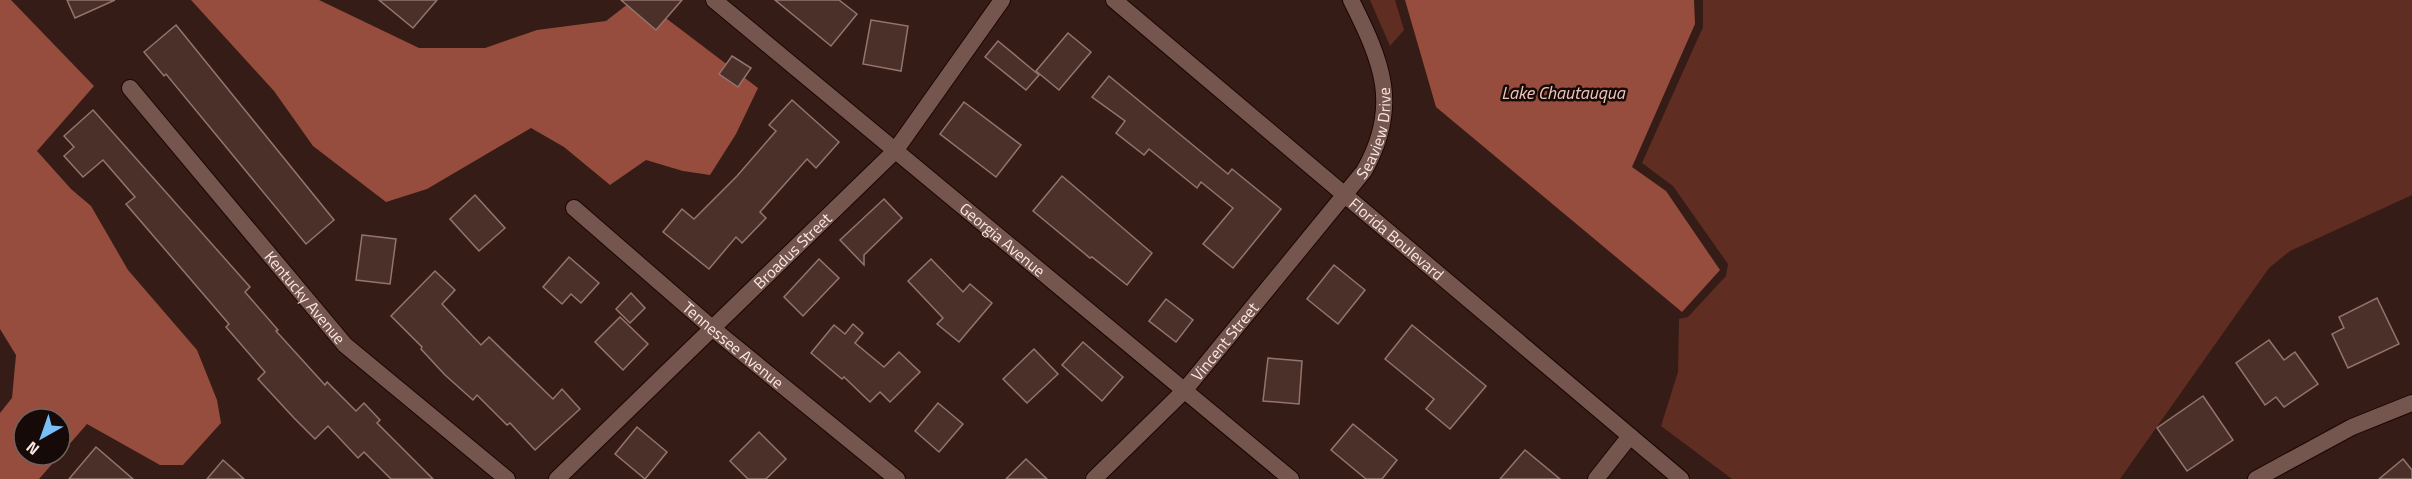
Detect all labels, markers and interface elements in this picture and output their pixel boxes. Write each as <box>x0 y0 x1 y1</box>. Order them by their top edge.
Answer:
water label: Lake Chautauqua <box>1501 79 1626 106</box>
street label: Seaview Drive <box>1350 86 1396 184</box>
street label: Florida Boulevard <box>1344 192 1449 286</box>
street label: Georgia Avenue <box>954 197 1051 282</box>
street label: Broadus Street <box>748 207 837 294</box>
street label: Kentucky Avenue <box>259 245 351 349</box>
street label: Tennessee Avenue <box>677 296 789 394</box>
street label: Vincent Street <box>1185 297 1264 386</box>
north arrow <box>12 407 72 467</box>
text: N <box>20 436 44 461</box>

